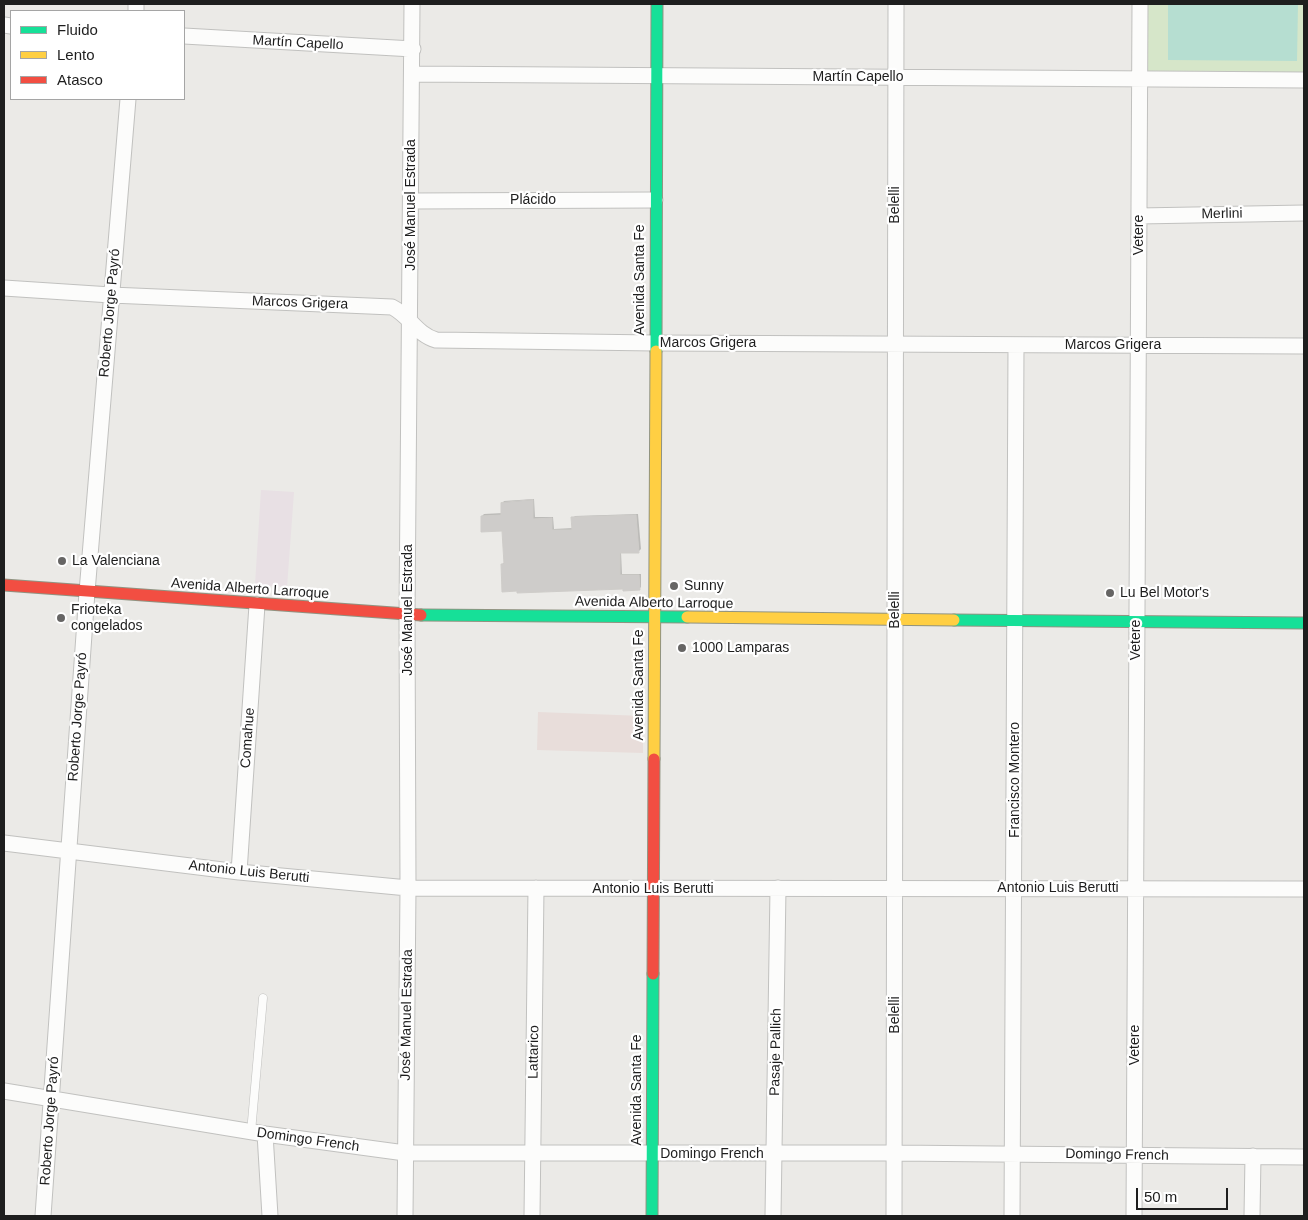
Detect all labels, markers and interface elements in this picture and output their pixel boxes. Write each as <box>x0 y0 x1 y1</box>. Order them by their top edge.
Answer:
legend <box>10 10 185 100</box>
text: Fluido <box>57 21 98 38</box>
street label: Martín Capello <box>252 32 344 54</box>
text: Lento <box>57 46 95 63</box>
street label: Martín Capello <box>812 69 904 85</box>
text: Atasco <box>57 71 103 88</box>
street label: José Manuel Estrada <box>403 139 419 271</box>
street label: Belelli <box>887 186 903 224</box>
street label: Plácido <box>510 192 556 208</box>
street label: Merlini <box>1201 205 1243 223</box>
street label: Vetere <box>1131 215 1147 255</box>
street label: Avenida Santa Fe <box>632 224 648 336</box>
street label: Roberto Jorge Payró <box>96 248 124 378</box>
street label: Marcos Grigera <box>252 293 348 313</box>
street label: Marcos Grigera <box>660 335 756 351</box>
street label: Marcos Grigera <box>1065 337 1161 353</box>
street label: José Manuel Estrada <box>400 544 416 676</box>
place label: La Valenciana <box>72 553 160 569</box>
marker: La Valenciana <box>56 555 68 567</box>
street label: Avenida Alberto Larroque <box>170 575 330 603</box>
place label: Sunny <box>684 578 724 594</box>
marker: Sunny <box>668 580 680 592</box>
place label: Lu Bel Motor's <box>1120 585 1209 601</box>
marker: Lu Bel Motor's <box>1104 587 1116 599</box>
street label: Belelli <box>887 591 903 629</box>
street label: Avenida Alberto Larroque <box>575 593 733 613</box>
place label: Frioteka congelados <box>71 602 143 634</box>
marker: Frioteka congelados <box>55 612 67 624</box>
street label: Vetere <box>1128 620 1144 660</box>
street label: Avenida Santa Fe <box>631 629 647 741</box>
place label: 1000 Lamparas <box>692 640 789 656</box>
marker: 1000 Lamparas <box>676 642 688 654</box>
street label: Roberto Jorge Payró <box>65 652 91 782</box>
street label: Comahue <box>238 707 258 769</box>
street label: Francisco Montero <box>1007 722 1023 838</box>
street label: Antonio Luis Berutti <box>188 857 310 887</box>
street label: Antonio Luis Berutti <box>997 880 1119 896</box>
street label: Antonio Luis Berutti <box>592 881 714 897</box>
street label: José Manuel Estrada <box>397 949 417 1081</box>
street label: Belelli <box>887 996 903 1034</box>
street label: Pasaje Pallich <box>767 1008 785 1096</box>
street label: Lattarico <box>525 1025 543 1079</box>
street label: Vetere <box>1127 1025 1143 1065</box>
street label: Avenida Santa Fe <box>629 1034 645 1146</box>
street label: Roberto Jorge Payró <box>37 1056 63 1186</box>
street label: Domingo French <box>256 1124 360 1156</box>
street label: Domingo French <box>660 1146 764 1162</box>
street label: Domingo French <box>1065 1146 1169 1164</box>
scale bar <box>1138 1178 1230 1210</box>
text: 50 m <box>1144 1188 1177 1205</box>

